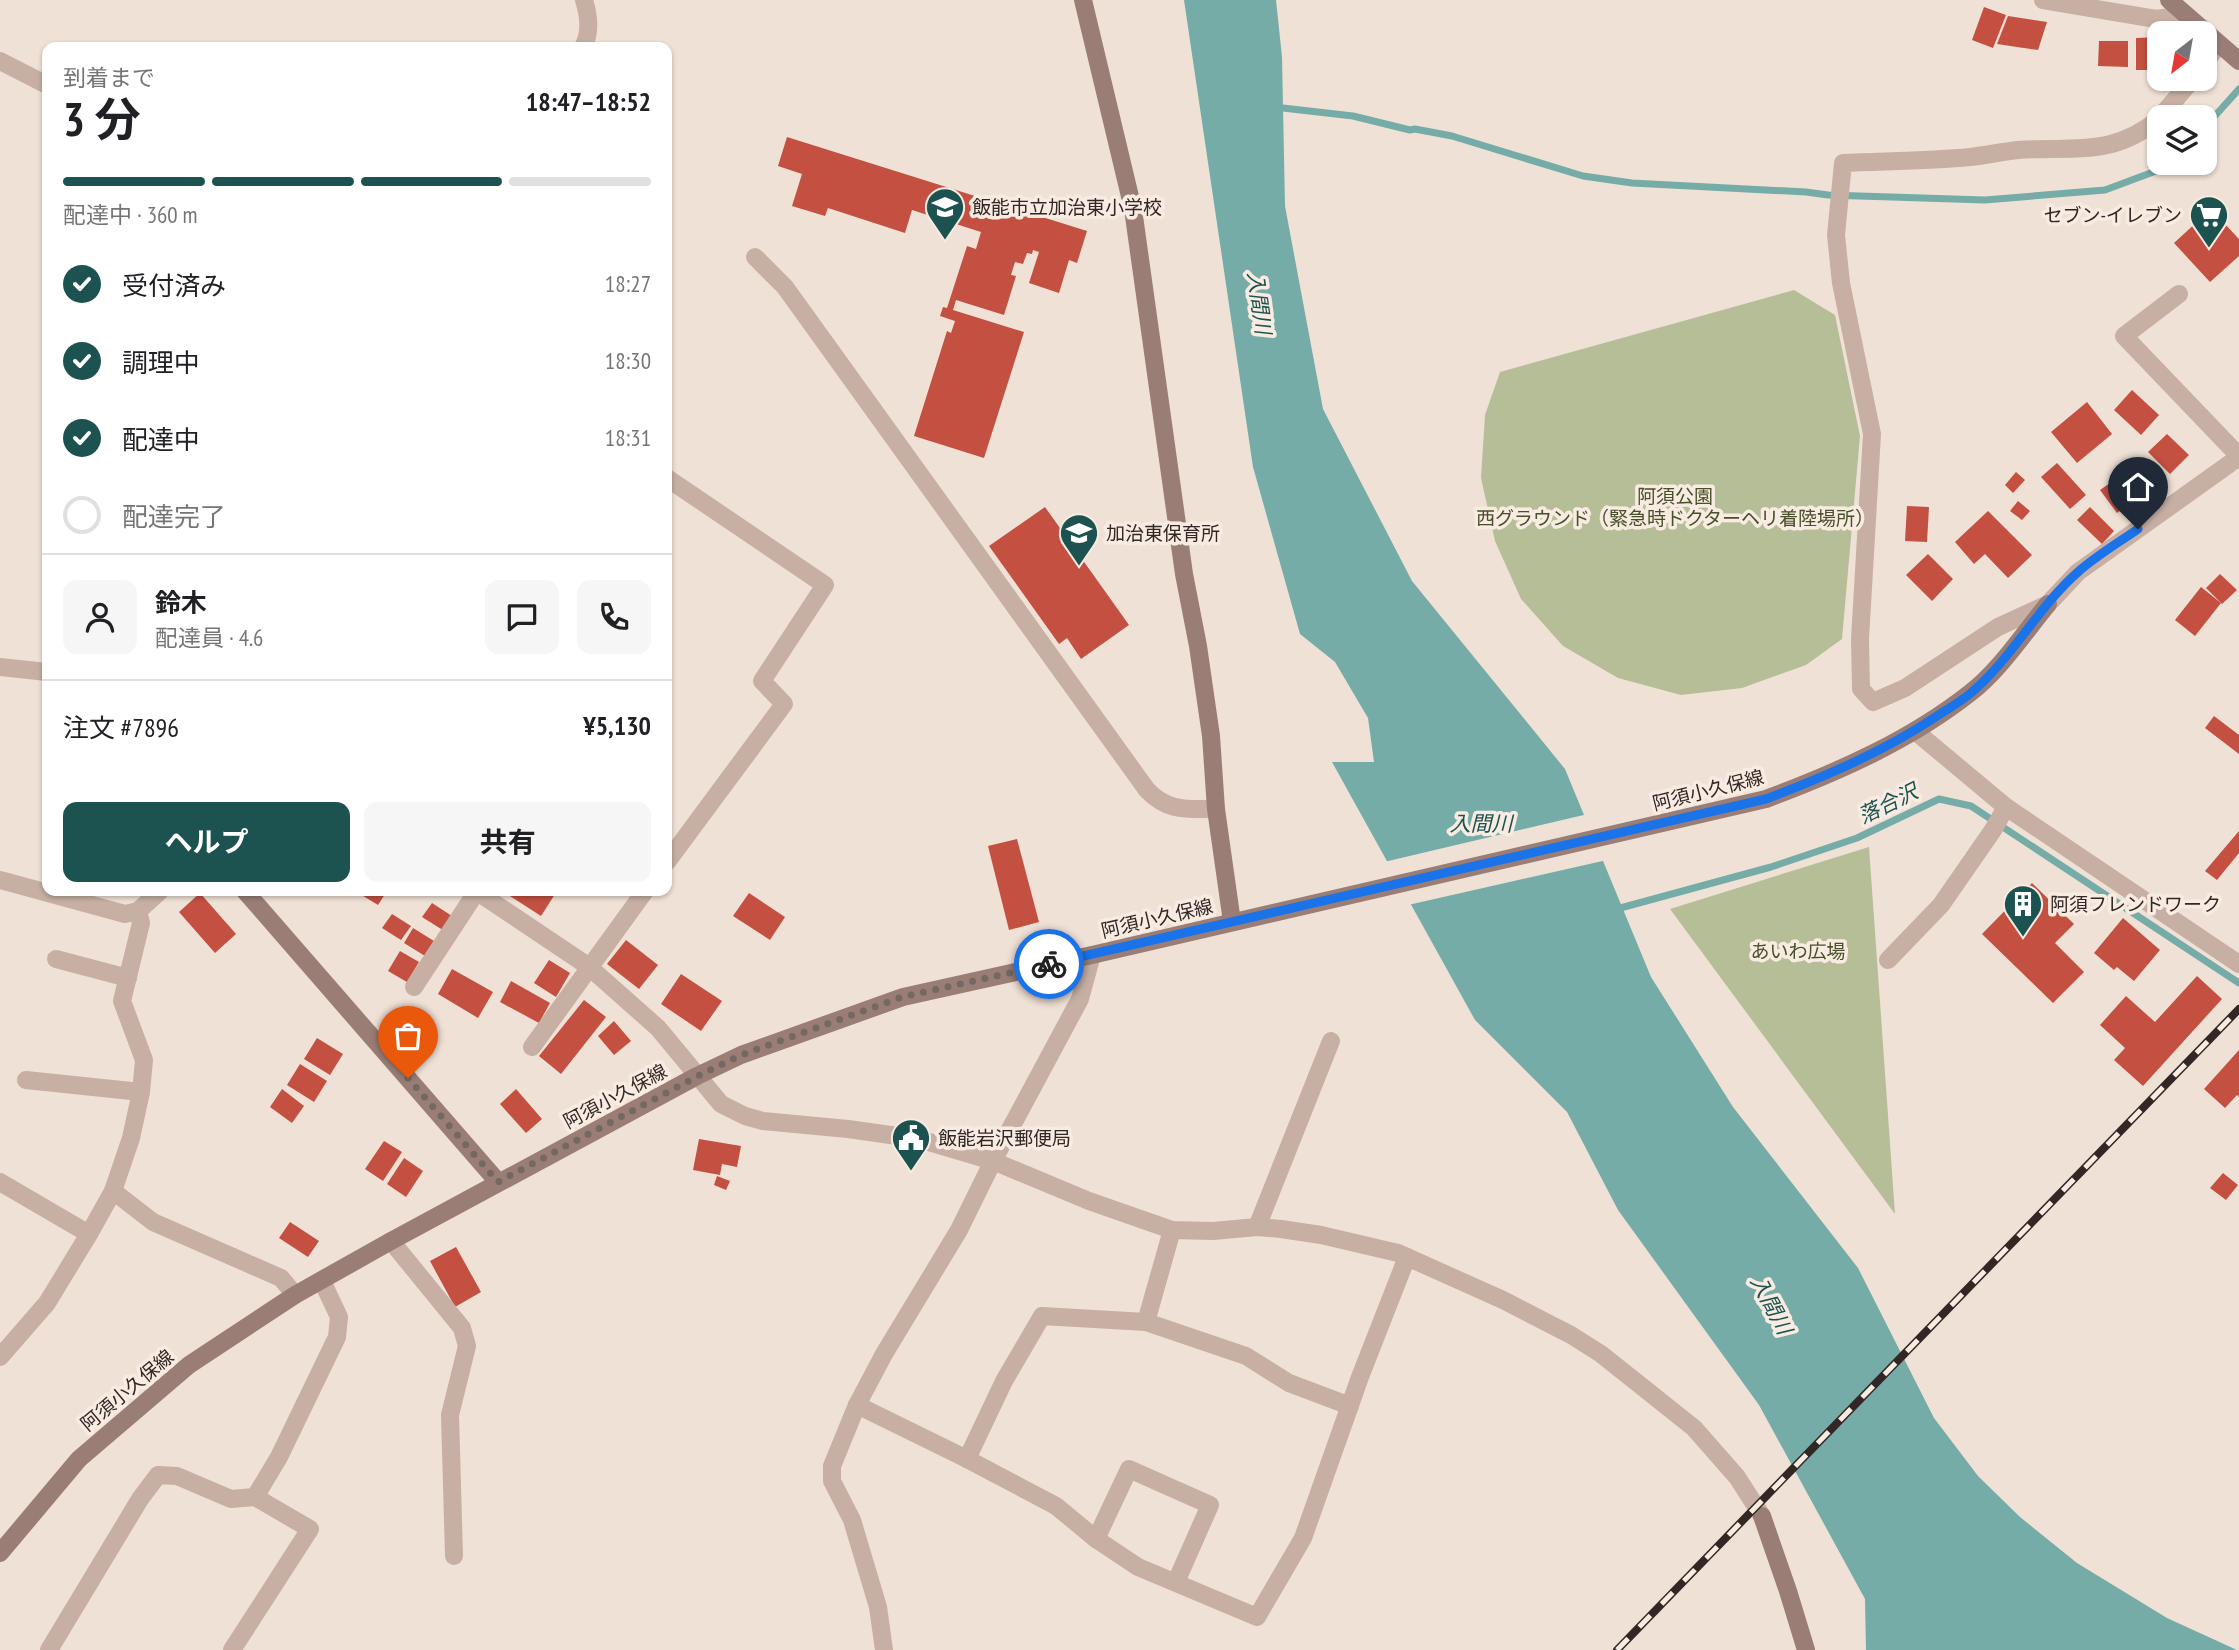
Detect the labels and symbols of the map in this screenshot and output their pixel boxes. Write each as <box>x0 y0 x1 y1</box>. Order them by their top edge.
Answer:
north arrow <box>2147 21 2217 91</box>
school or university icon: 飯能市立加治東小学校 <box>924 186 966 241</box>
supermarket icon: セブン-イレブン <box>2188 194 2230 249</box>
place label: 飯能市立加治東小学校 <box>972 195 1162 219</box>
place label: セブン-イレブン <box>2043 203 2182 227</box>
water label: 入間川 <box>1242 270 1278 338</box>
pin <box>2108 457 2168 529</box>
park label: 阿須公園 西グラウンド（緊急時ドクターヘリ着陸場所） <box>1476 484 1874 530</box>
school or university icon: 加治東保育所 <box>1058 512 1100 567</box>
place label: 加治東保育所 <box>1106 521 1220 545</box>
street label: 阿須小久保線 <box>1650 765 1766 815</box>
water label: 落合沢 <box>1854 776 1925 829</box>
water label: 入間川 <box>1450 810 1514 837</box>
building icon: 阿須フレンドワーク <box>2002 883 2044 938</box>
place label: 阿須フレンドワーク <box>2050 892 2221 916</box>
street label: 阿須小久保線 <box>1099 893 1215 943</box>
courier <box>1014 929 1084 999</box>
park label: あいわ広場 <box>1750 939 1846 963</box>
pin <box>378 1006 438 1078</box>
street label: 阿須小久保線 <box>559 1059 671 1133</box>
public building icon: 飯能岩沢郵便局 <box>890 1117 932 1172</box>
place label: 飯能岩沢郵便局 <box>938 1126 1071 1150</box>
water label: 入間川 <box>1745 1271 1799 1341</box>
street label: 阿須小久保線 <box>76 1344 178 1436</box>

